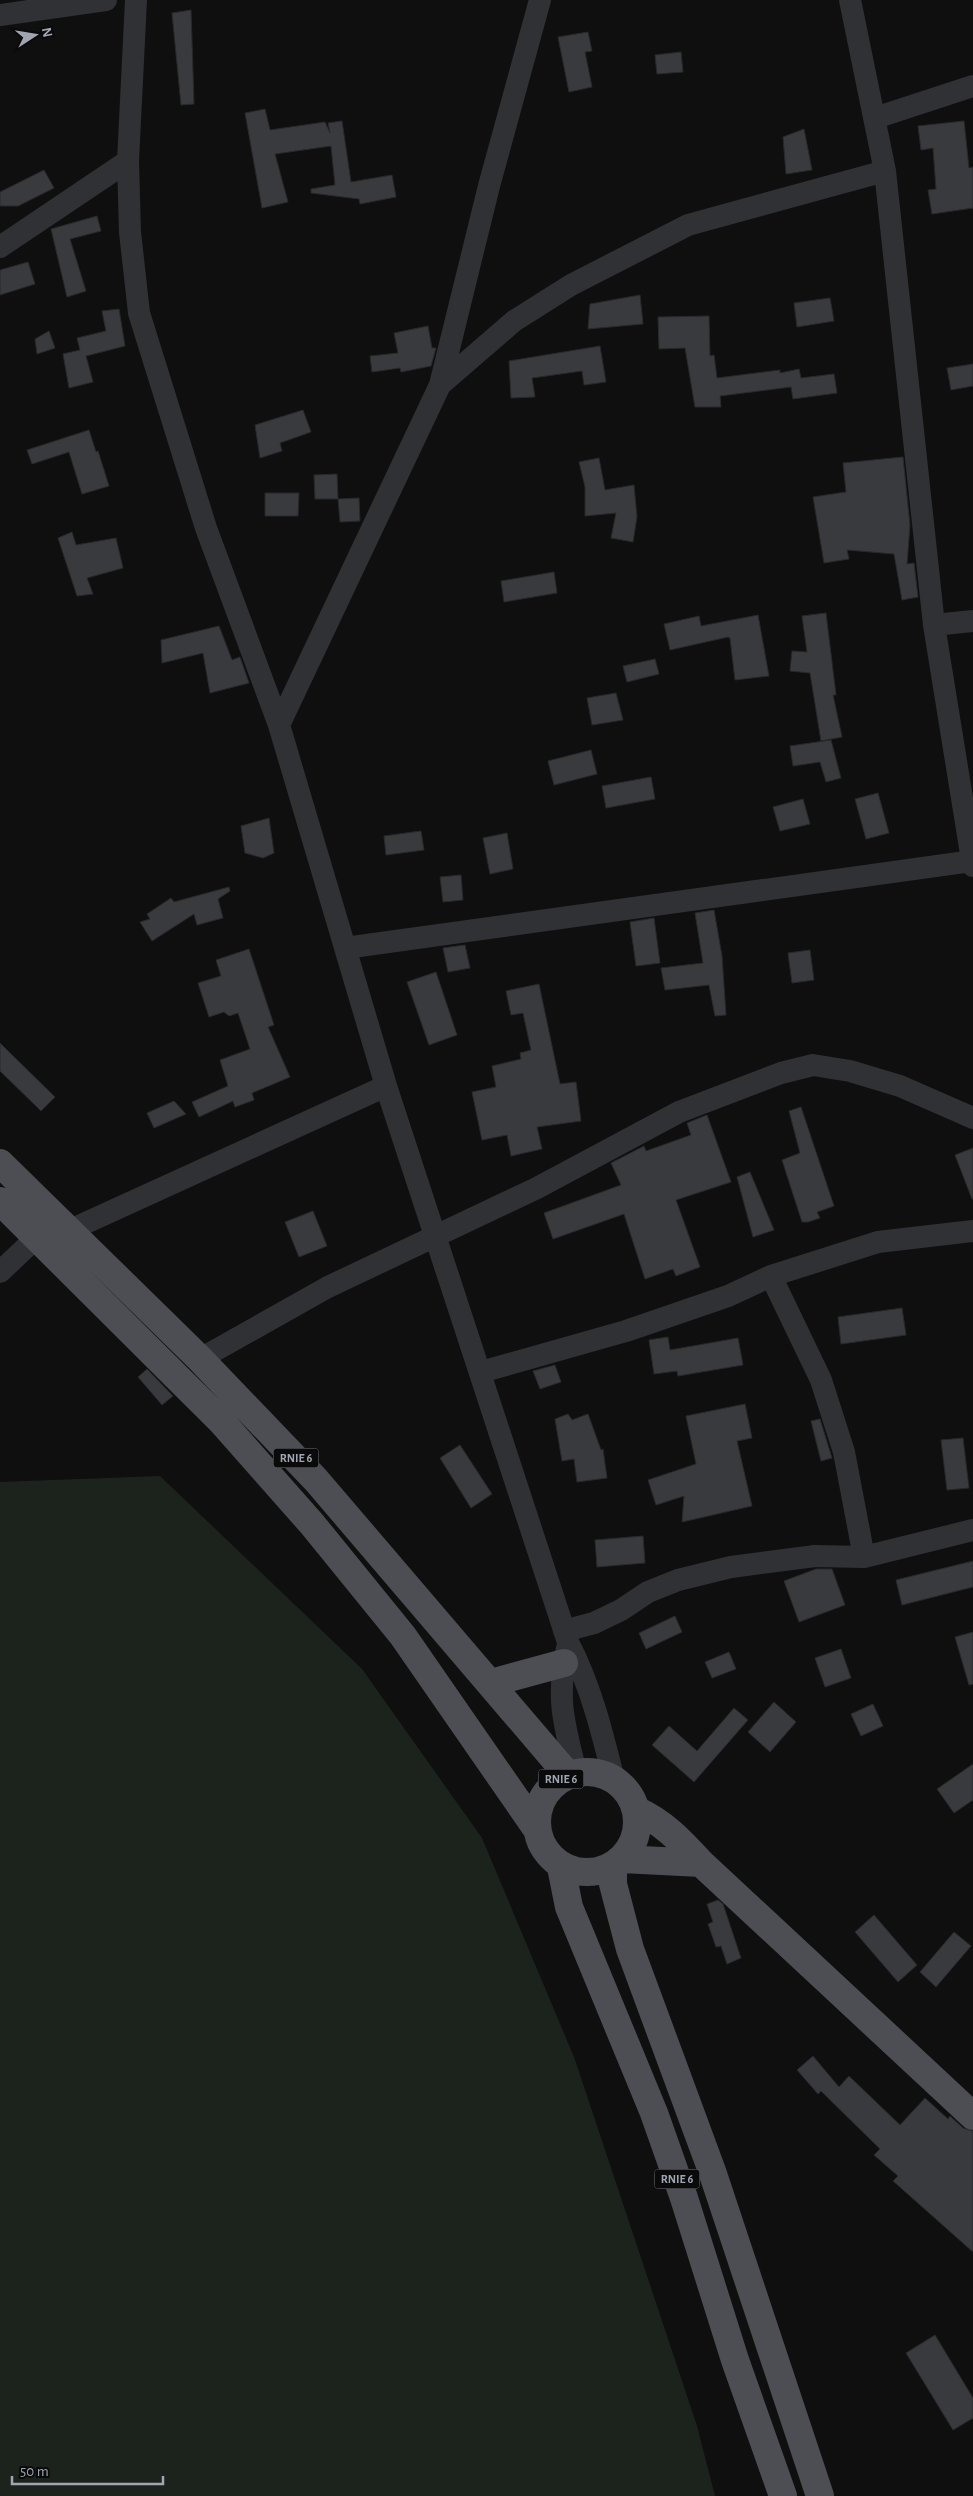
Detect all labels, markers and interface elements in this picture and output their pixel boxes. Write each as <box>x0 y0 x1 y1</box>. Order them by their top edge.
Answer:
north arrow <box>10 10 60 60</box>
text: N <box>39 26 55 39</box>
road number: RNIE 6 <box>274 1449 318 1468</box>
road number: RNIE 6 <box>538 1770 584 1788</box>
road number: RNIE 6 <box>654 2170 700 2188</box>
scale bar <box>12 2454 164 2486</box>
text: 50 m <box>20 2464 49 2479</box>

